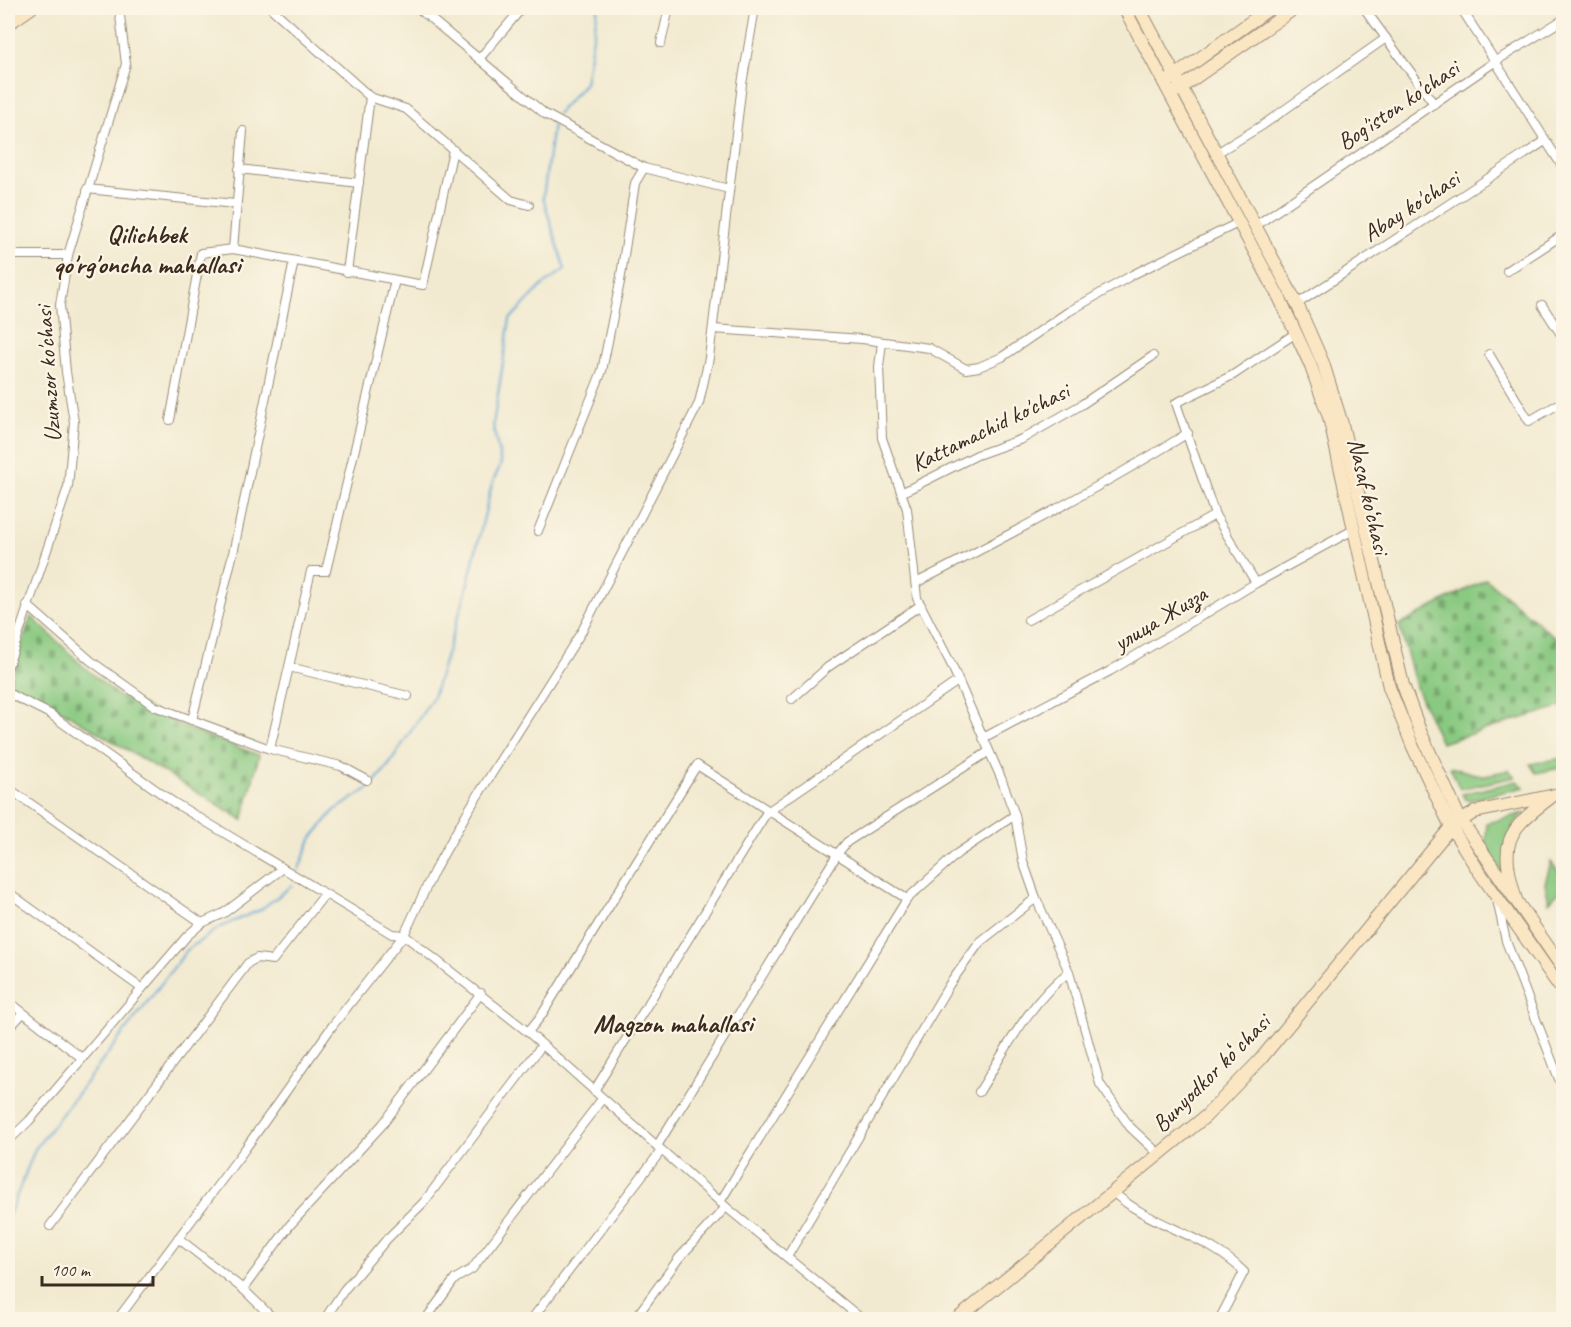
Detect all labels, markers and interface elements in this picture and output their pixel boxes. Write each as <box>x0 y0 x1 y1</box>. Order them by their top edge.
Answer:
street label: Bog'iston ko'chasi <box>1331 52 1467 157</box>
street label: Abay ko'chasi <box>1357 162 1467 248</box>
district label: Qilichbek qo'rg'oncha mahallasi <box>54 218 244 281</box>
street label: Uzumzor ko'chasi <box>28 302 68 443</box>
street label: Kattamachid ko'chasi <box>906 375 1076 478</box>
street label: Nasaf ko‘chasi <box>1341 435 1397 559</box>
street label: улица Жизза <box>1106 578 1214 659</box>
street label: Bunyodkor koʻchasi <box>1146 1006 1278 1138</box>
district label: Magzon mahallasi <box>593 1007 757 1040</box>
scale bar <box>42 1249 153 1287</box>
text: 100 m <box>51 1259 92 1281</box>

